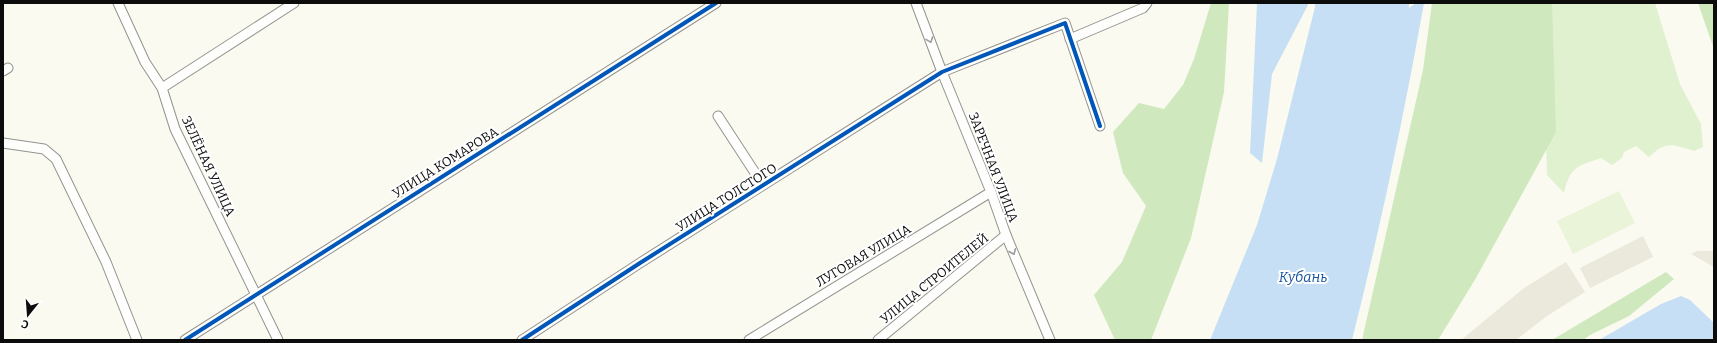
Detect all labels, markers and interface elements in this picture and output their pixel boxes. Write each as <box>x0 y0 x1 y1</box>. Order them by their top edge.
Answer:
one-way arrow <box>925 36 933 43</box>
street label: ЗАРЕЧНАЯ УЛИЦА <box>966 110 1022 225</box>
street label: ЗЕЛЁНАЯ УЛИЦА <box>179 114 239 219</box>
street label: УЛИЦА КОМАРОВА <box>390 123 501 201</box>
street label: УЛИЦА ТОЛСТОГО <box>673 160 779 235</box>
street label: ЛУГОВАЯ УЛИЦА <box>813 221 914 290</box>
street label: УЛИЦА СТРОИТЕЛЕЙ <box>877 230 991 327</box>
one-way arrow <box>1008 248 1016 255</box>
water label: Кубань <box>1279 269 1327 286</box>
north arrow <box>8 295 48 335</box>
text: С <box>20 317 30 331</box>

